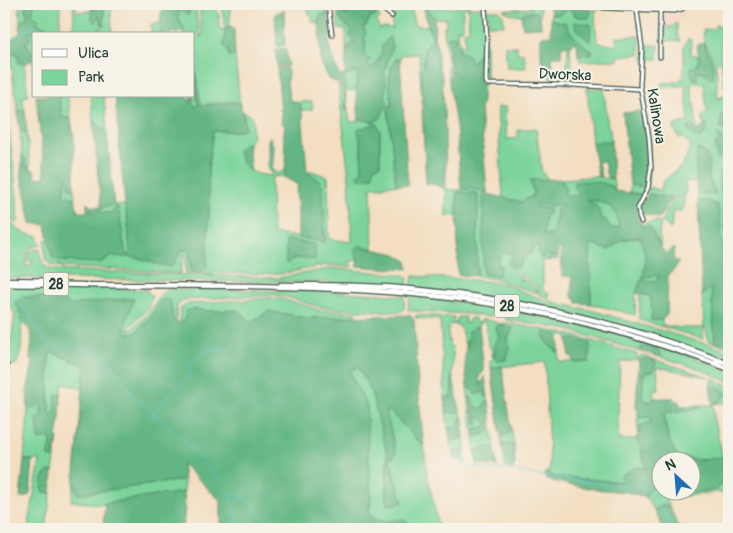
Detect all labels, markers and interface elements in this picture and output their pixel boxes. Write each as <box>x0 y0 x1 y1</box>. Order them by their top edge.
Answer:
legend <box>32 32 195 98</box>
text: Ulica <box>78 44 109 63</box>
street label: Dworska <box>538 65 592 85</box>
text: Park <box>78 68 105 87</box>
street label: Kalinowa <box>642 87 670 145</box>
road number: 28 <box>44 272 68 296</box>
road number: 28 <box>494 294 520 318</box>
north arrow <box>650 450 700 500</box>
text: N <box>663 455 679 474</box>

